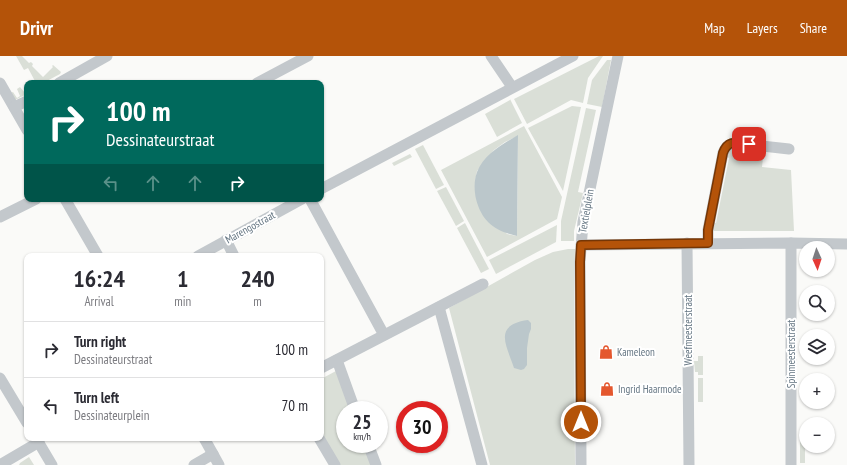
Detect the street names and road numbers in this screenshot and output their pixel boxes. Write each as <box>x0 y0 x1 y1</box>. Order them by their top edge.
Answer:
street label: Textielplein <box>575 188 597 234</box>
street label: Marengostraat <box>223 208 277 246</box>
street label: Weefmeesterstraat <box>681 295 695 365</box>
street label: Spinmeesterstraat <box>784 320 798 388</box>

